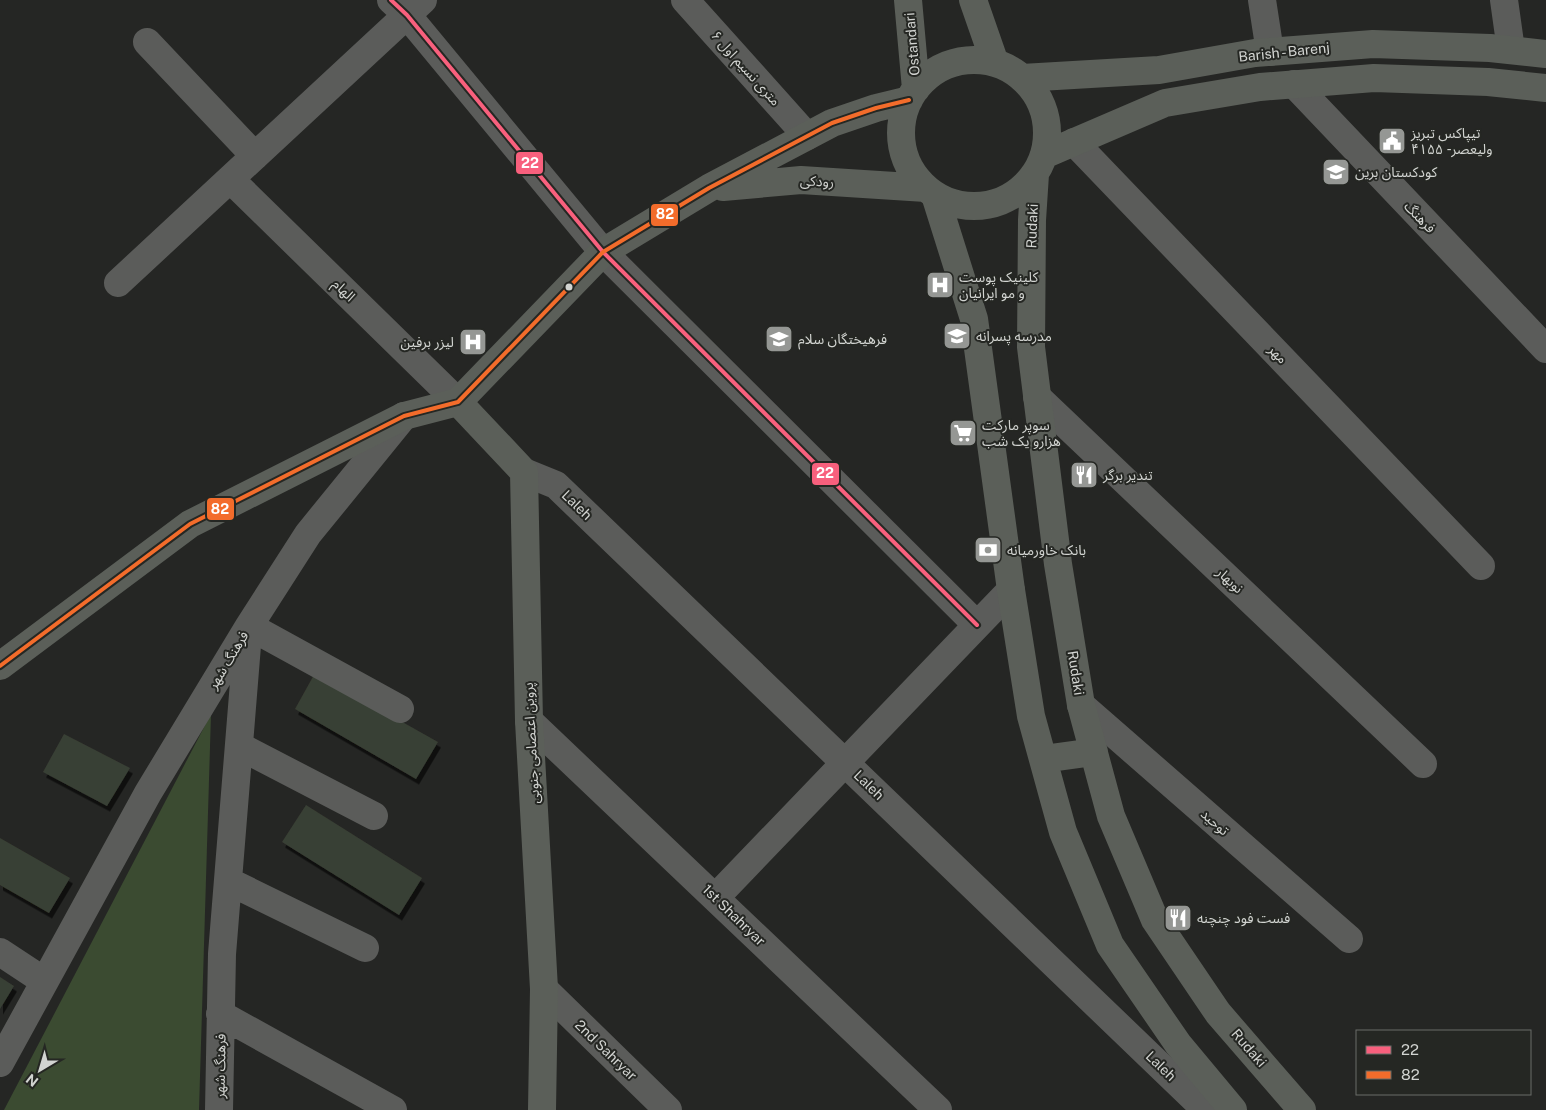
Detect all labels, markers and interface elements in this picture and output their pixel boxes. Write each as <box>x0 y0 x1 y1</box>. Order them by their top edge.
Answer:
street label: Ostandari <box>901 12 923 76</box>
street label: ۶ متری نسیم اول <box>706 27 784 111</box>
street label: Barish - Barenj <box>1238 39 1330 65</box>
place label: تیپاکس تبریز ولیعصر - ۴۱۵۵ <box>1410 125 1493 158</box>
public building icon: تیپاکس تبریز ولیعصر - ۴۱۵۵ <box>1377 126 1407 156</box>
line badge: 22 <box>515 151 544 175</box>
text: 22 <box>521 155 539 171</box>
school or university icon: کودکستان برین <box>1321 157 1351 187</box>
place label: کودکستان برین <box>1355 164 1438 181</box>
street label: رودکی <box>800 172 834 191</box>
street label: فرهنگ <box>1400 198 1439 237</box>
line badge: 82 <box>650 203 679 227</box>
street label: Rudaki <box>1023 203 1041 249</box>
text: 82 <box>656 206 674 222</box>
place label: کلینیک پوست و مو ایرانیان <box>959 269 1039 302</box>
hospital icon: کلینیک پوست و مو ایرانیان <box>925 270 955 300</box>
street label: الهام <box>327 276 359 307</box>
unlabelled marker <box>564 282 574 292</box>
school or university icon: مدرسه پسرانه <box>942 321 972 351</box>
school or university icon: فرهیختگان سلام <box>764 324 794 354</box>
hospital icon: لیزر برفین <box>458 327 488 357</box>
place label: مدرسه پسرانه <box>976 328 1052 346</box>
place label: فرهیختگان سلام <box>798 331 887 350</box>
place label: لیزر برفین <box>400 334 454 351</box>
street label: مهر <box>1264 341 1291 367</box>
place label: سوپر مارکت هزارو یک شب <box>982 417 1061 450</box>
supermarket icon: سوپر مارکت هزارو یک شب <box>948 418 978 448</box>
restaurant icon: تندیر برگر <box>1069 460 1099 490</box>
line badge: 22 <box>811 462 840 486</box>
text: 22 <box>816 465 834 481</box>
place label: تندیر برگر <box>1102 467 1153 484</box>
street label: Laleh <box>559 487 595 523</box>
line badge: 82 <box>206 497 235 521</box>
text: 82 <box>211 501 229 517</box>
bank icon: بانک خاورمیانه <box>973 535 1003 565</box>
place label: بانک خاورمیانه <box>1007 542 1086 559</box>
street label: نوبهار <box>1212 563 1247 597</box>
street label: فرهنگ شهر <box>204 628 252 693</box>
street label: Rudaki <box>1065 650 1087 696</box>
street label: پروین اعتصامی جنوبی <box>520 682 544 804</box>
street label: Laleh <box>851 767 887 803</box>
street label: توحید <box>1197 806 1232 839</box>
street label: 1st Shahryar <box>699 881 769 949</box>
restaurant icon: فست فود چنچنه <box>1163 903 1193 933</box>
place label: فست فود چنچنه <box>1197 910 1290 928</box>
street label: 2nd Sahryar <box>572 1017 640 1083</box>
street label: Rudaki <box>1228 1026 1270 1070</box>
legend <box>1356 1030 1531 1095</box>
street label: فرهنگ شهر <box>211 1033 230 1100</box>
text: 22 <box>1401 1041 1419 1058</box>
north arrow <box>15 1045 65 1095</box>
street label: Laleh <box>1143 1048 1179 1084</box>
text: 82 <box>1401 1066 1420 1083</box>
text: N <box>23 1071 41 1090</box>

